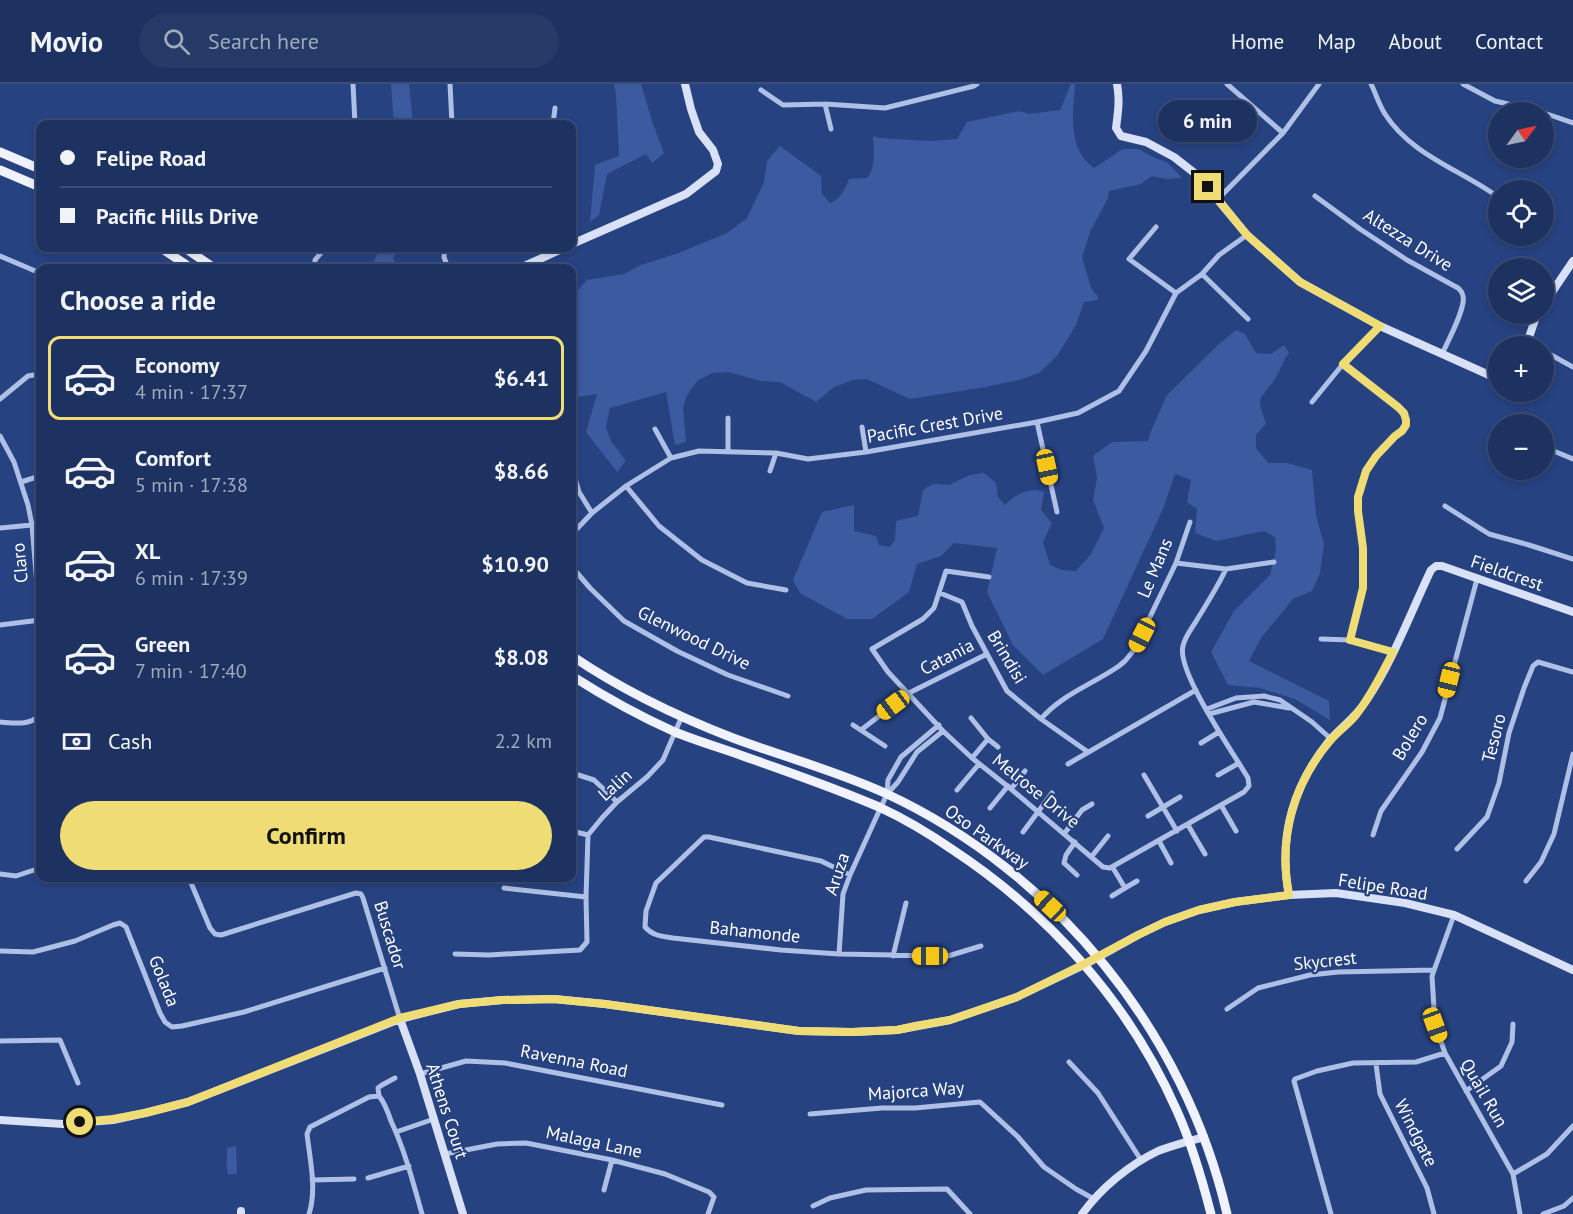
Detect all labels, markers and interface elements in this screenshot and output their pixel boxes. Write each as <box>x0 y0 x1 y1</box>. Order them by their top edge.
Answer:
search box <box>139 14 559 68</box>
text: Movio <box>30 23 103 60</box>
icon: search <box>160 25 193 58</box>
text: Search here <box>208 27 319 55</box>
text: Home <box>1231 28 1284 55</box>
text: Map <box>1317 28 1356 55</box>
text: About <box>1389 28 1442 55</box>
text: Contact <box>1475 28 1543 55</box>
callout: 6 min <box>1158 100 1258 142</box>
north arrow <box>1488 102 1554 168</box>
map controls <box>1488 102 1554 480</box>
text: 6 min <box>1183 108 1232 134</box>
text: Felipe Road <box>96 144 206 172</box>
route end <box>1194 173 1221 200</box>
button: locate <box>1488 180 1554 246</box>
text: Pacific Hills Drive <box>96 202 258 230</box>
street label: Altezza Drive <box>1359 203 1457 276</box>
button: layers <box>1488 258 1554 324</box>
text: Choose a ride <box>60 283 216 317</box>
button: + <box>1488 336 1554 402</box>
icon: car <box>63 351 117 405</box>
text: Economy <box>135 351 219 379</box>
text: $6.41 <box>494 364 549 392</box>
text: 4 min · 17:37 <box>135 379 248 405</box>
street label: Pacific Crest Drive <box>865 401 1005 448</box>
button: − <box>1488 414 1554 480</box>
icon: car <box>63 444 117 498</box>
text: Comfort <box>135 444 211 472</box>
car <box>1034 448 1060 486</box>
text: $8.66 <box>494 457 549 485</box>
text: 5 min · 17:38 <box>135 472 248 498</box>
street label: Le Mans <box>1132 534 1177 601</box>
icon: car <box>63 537 117 591</box>
text: XL <box>135 537 160 565</box>
street label: Claro <box>6 542 33 584</box>
street label: Fieldcrest <box>1468 549 1546 596</box>
text: $10.90 <box>481 550 549 578</box>
text: 6 min · 17:39 <box>135 565 248 591</box>
street label: Glenwood Drive <box>634 600 754 675</box>
car <box>1126 615 1158 655</box>
street label: Brindisi <box>983 626 1032 688</box>
icon: car <box>63 630 117 684</box>
text: Green <box>135 630 190 658</box>
street label: Catania <box>916 633 978 680</box>
text: $8.08 <box>494 643 549 671</box>
text: 7 min · 17:40 <box>135 658 247 684</box>
car <box>1436 660 1462 700</box>
car <box>873 687 913 723</box>
street label: Bolero <box>1387 709 1432 764</box>
street label: Tesoro <box>1476 711 1511 765</box>
icon: cash <box>60 725 93 758</box>
text: Cash <box>108 727 152 755</box>
text: 2.2 km <box>495 728 552 754</box>
street label: Melrose Drive <box>988 748 1085 833</box>
street label: Lalin <box>593 763 636 806</box>
street label: Oso Parkway <box>941 799 1035 874</box>
button: Confirm <box>60 801 552 870</box>
street label: Aruza <box>819 850 854 898</box>
street label: Felipe Road <box>1337 868 1429 905</box>
car <box>1031 887 1069 925</box>
street label: Buscador <box>369 898 412 972</box>
street label: Bahamonde <box>709 915 802 948</box>
street label: Skycrest <box>1292 946 1358 975</box>
car <box>912 947 948 965</box>
street label: Golada <box>144 952 185 1010</box>
car <box>1420 1005 1450 1045</box>
street label: Ravenna Road <box>519 1039 630 1082</box>
street label: Quail Run <box>1455 1054 1513 1131</box>
street label: Athens Court <box>421 1060 474 1162</box>
street label: Majorca Way <box>867 1076 966 1105</box>
street label: Windgate <box>1390 1095 1443 1170</box>
route start <box>66 1108 93 1135</box>
street label: Malaga Lane <box>544 1120 644 1163</box>

